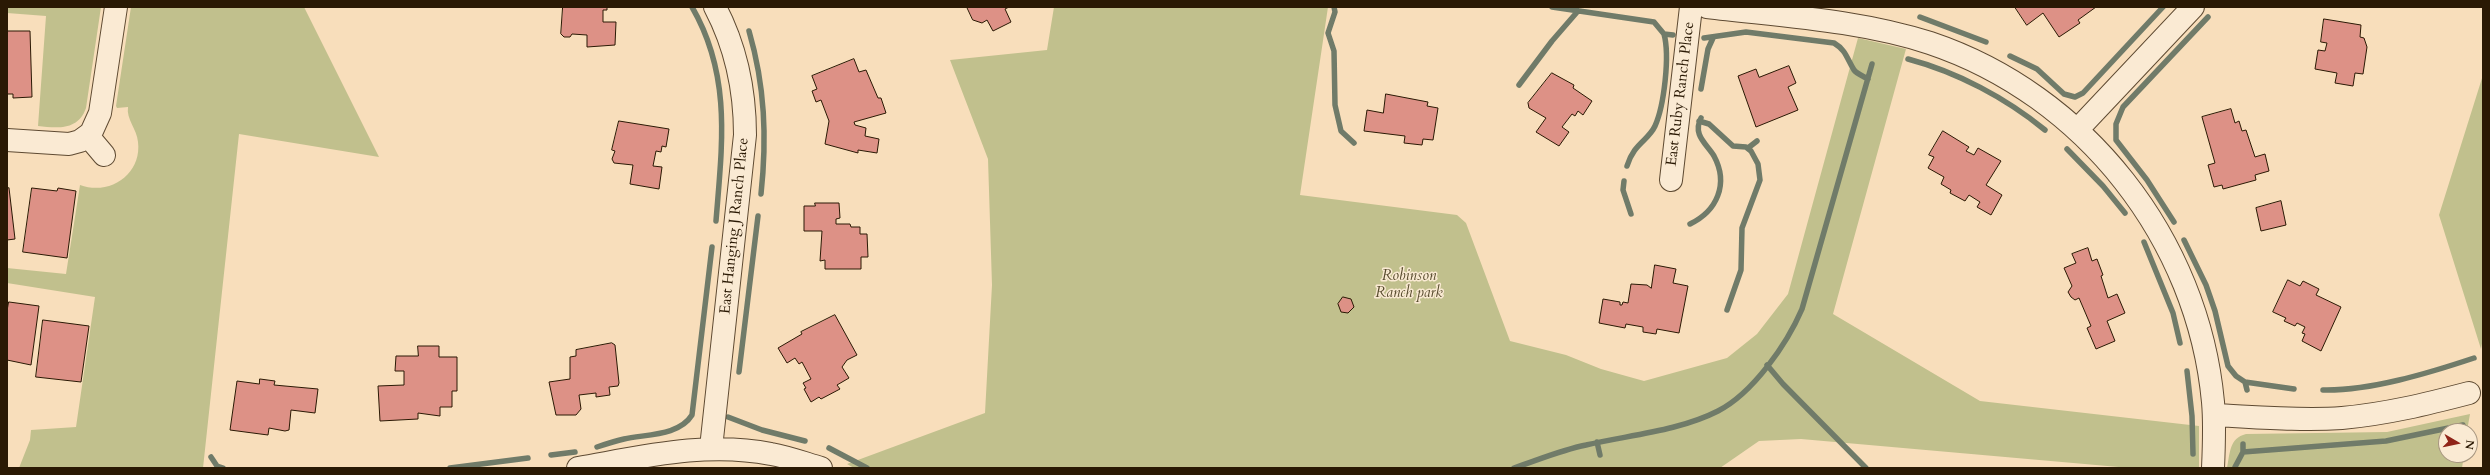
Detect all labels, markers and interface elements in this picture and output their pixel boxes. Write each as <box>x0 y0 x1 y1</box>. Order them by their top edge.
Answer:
street label: East Ruby Ranch Place <box>1663 21 1699 167</box>
street label: East Hanging J Ranch Place <box>717 137 753 315</box>
park label: Robinson Ranch park <box>1375 268 1443 303</box>
north arrow <box>2438 423 2478 463</box>
text: N <box>2461 439 2478 451</box>

